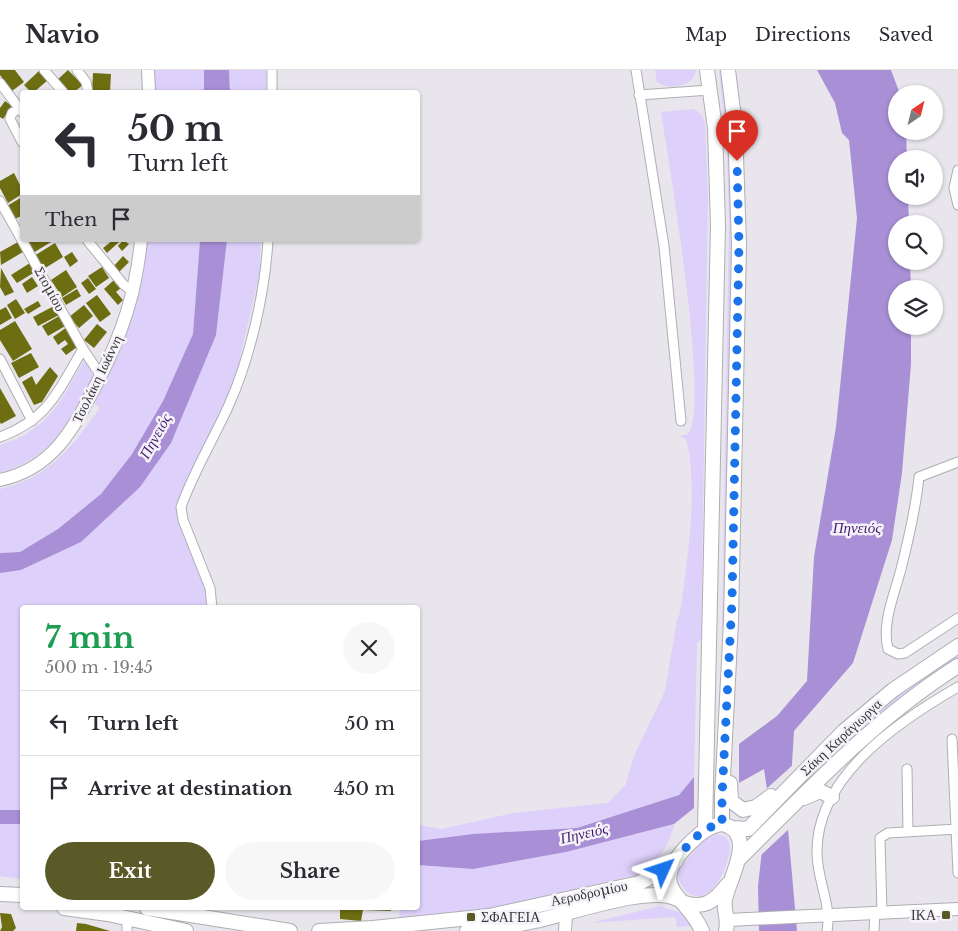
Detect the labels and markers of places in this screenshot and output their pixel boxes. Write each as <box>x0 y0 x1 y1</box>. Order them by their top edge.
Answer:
pin <box>716 110 758 161</box>
place label: ΙΚΑ <box>911 906 937 924</box>
place label: ΣΦΑΓΕΙΑ <box>481 908 541 926</box>
marker: ΙΚΑ <box>940 909 952 921</box>
marker: ΣΦΑΓΕΙΑ <box>465 911 477 923</box>

